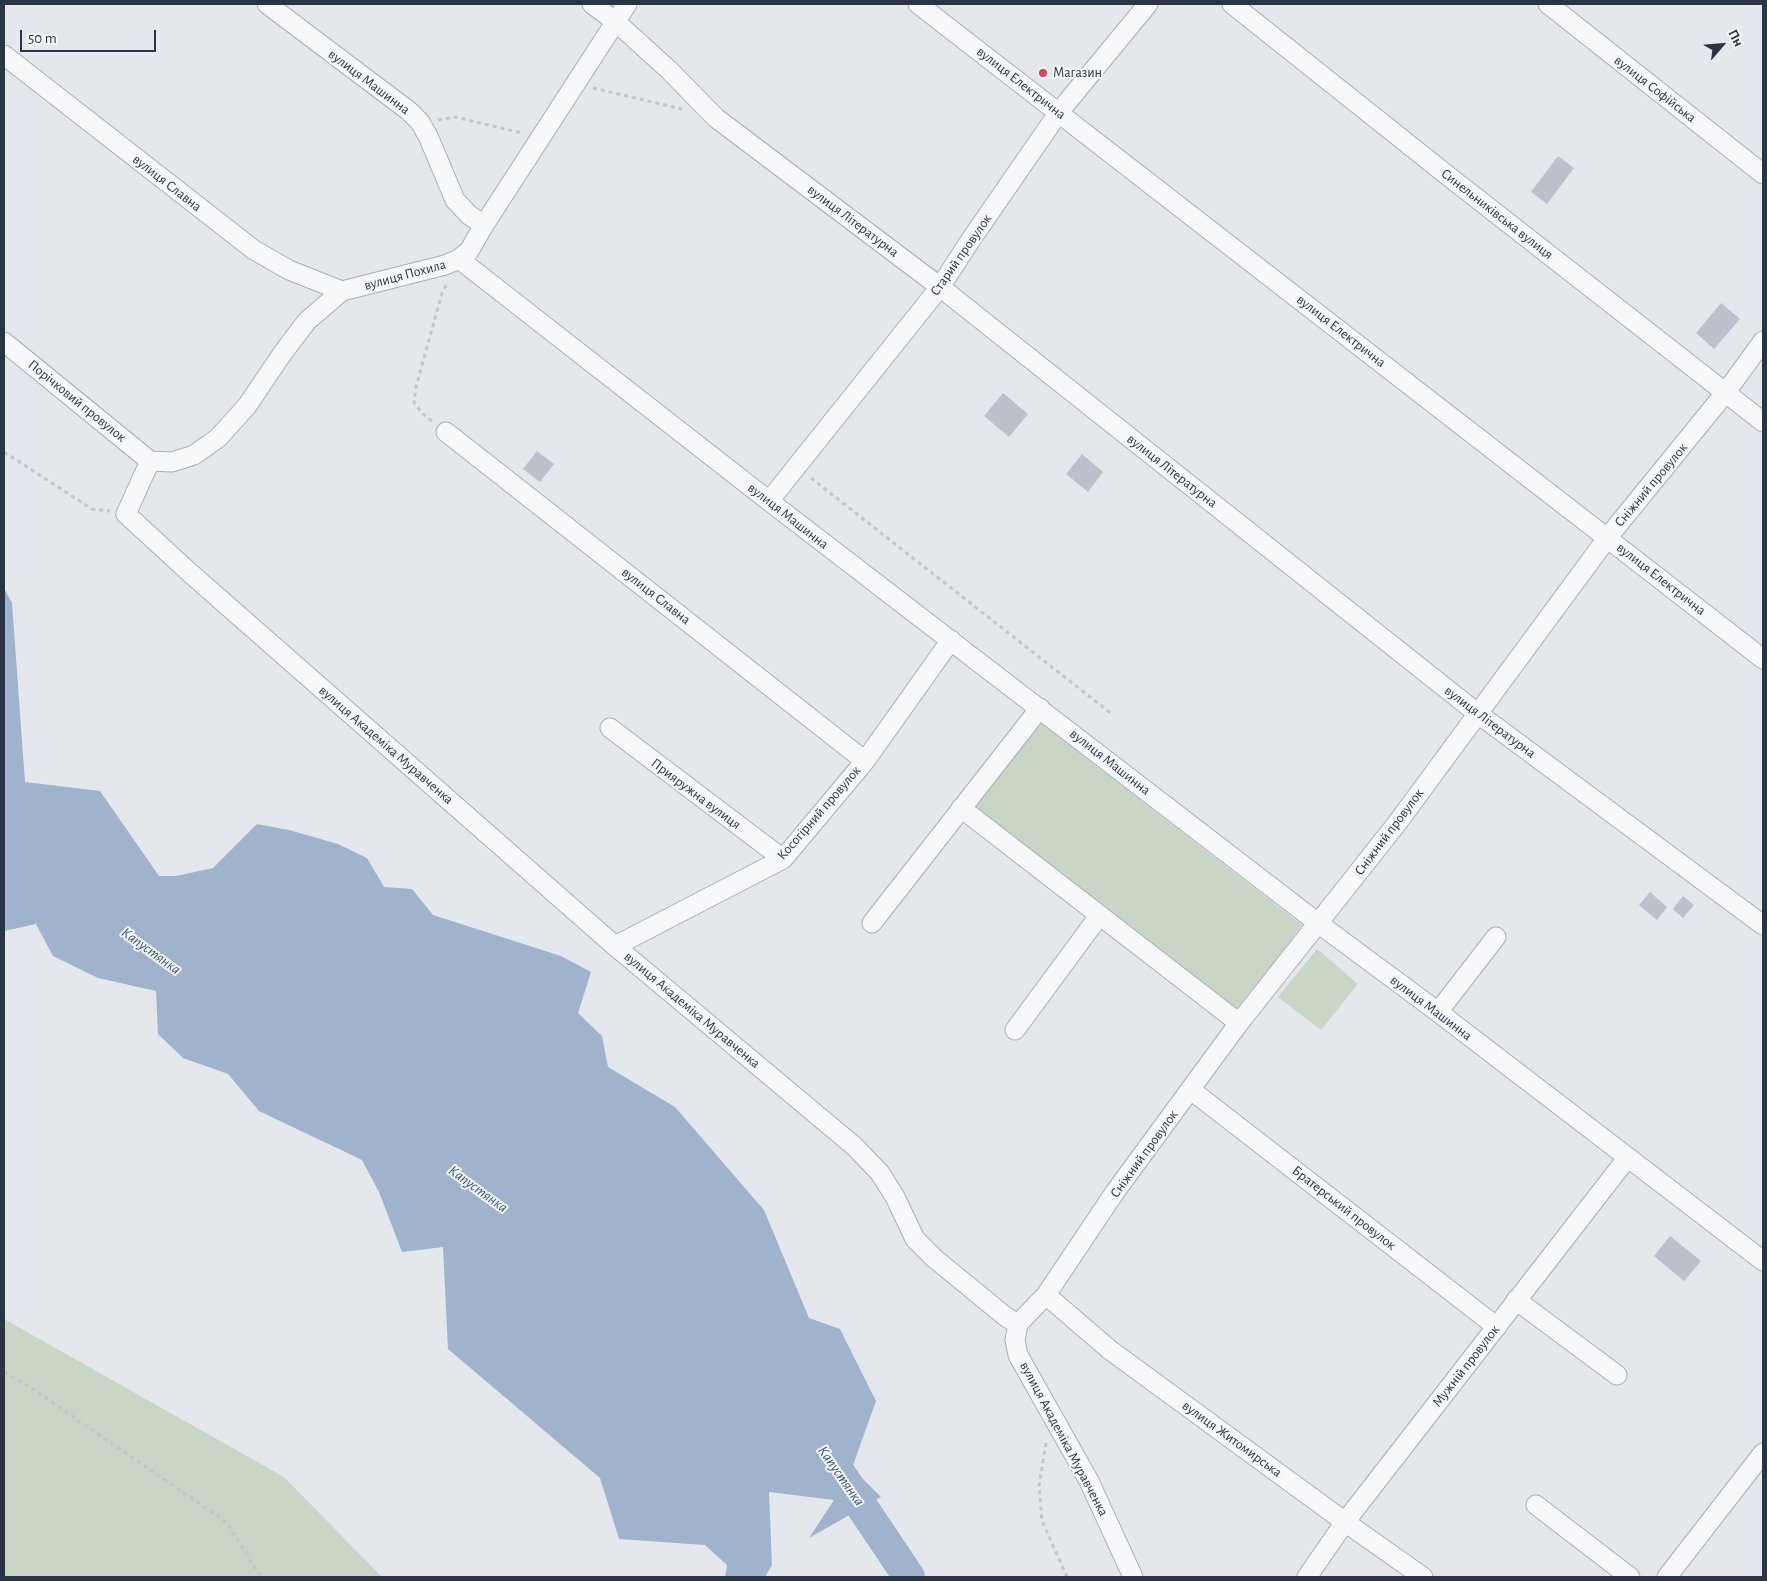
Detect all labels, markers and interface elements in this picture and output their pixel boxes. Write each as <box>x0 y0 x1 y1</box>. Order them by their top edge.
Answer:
scale bar <box>22 20 159 52</box>
north arrow <box>1697 20 1747 70</box>
text: Пн <box>1725 27 1745 49</box>
text: 50 m <box>28 31 57 46</box>
street label: вулиця Електрична <box>973 43 1069 123</box>
street label: вулиця Машинна <box>325 46 413 118</box>
street label: вулиця Софійська <box>1611 52 1699 126</box>
place label: Магазин <box>1053 65 1102 81</box>
marker: Магазин <box>1037 67 1049 79</box>
street label: вулиця Славна <box>129 151 205 215</box>
street label: Синельниківська вулиця <box>1438 165 1556 263</box>
street label: вулиця Літературна <box>804 181 902 261</box>
street label: Старий провулок <box>927 211 995 299</box>
street label: вулиця Похила <box>362 256 448 294</box>
street label: вулиця Електрична <box>1293 291 1389 371</box>
street label: Порічковий провулок <box>25 356 129 446</box>
street label: вулиця Літературна <box>1123 431 1221 511</box>
street label: Сніжний провулок <box>1611 440 1691 530</box>
street label: вулиця Машинна <box>744 479 832 553</box>
street label: вулиця Електрична <box>1613 539 1709 619</box>
street label: вулиця Славна <box>618 564 694 628</box>
street label: вулиця Академіка Муравченка <box>315 682 457 808</box>
street label: вулиця Літературна <box>1441 682 1539 762</box>
street label: вулиця Машинна <box>1066 725 1154 799</box>
street label: Прияружна вулиця <box>648 755 744 833</box>
street label: Косогірний провулок <box>774 762 864 864</box>
street label: Сніжний провулок <box>1351 785 1427 879</box>
water label: Капустянка <box>118 923 184 979</box>
street label: вулиця Академіка Муравченка <box>620 948 764 1072</box>
street label: вулиця Машинна <box>1387 972 1475 1044</box>
street label: Сніжний провулок <box>1106 1107 1182 1201</box>
water label: Капустянка <box>445 1161 511 1217</box>
street label: Братерський провулок <box>1289 1162 1399 1254</box>
street label: Мужній провулок <box>1429 1322 1503 1410</box>
street label: вулиця Академіка Муравченка <box>1016 1359 1112 1519</box>
street label: вулиця Житомирська <box>1179 1397 1285 1481</box>
water label: Капустянка <box>814 1443 868 1509</box>

